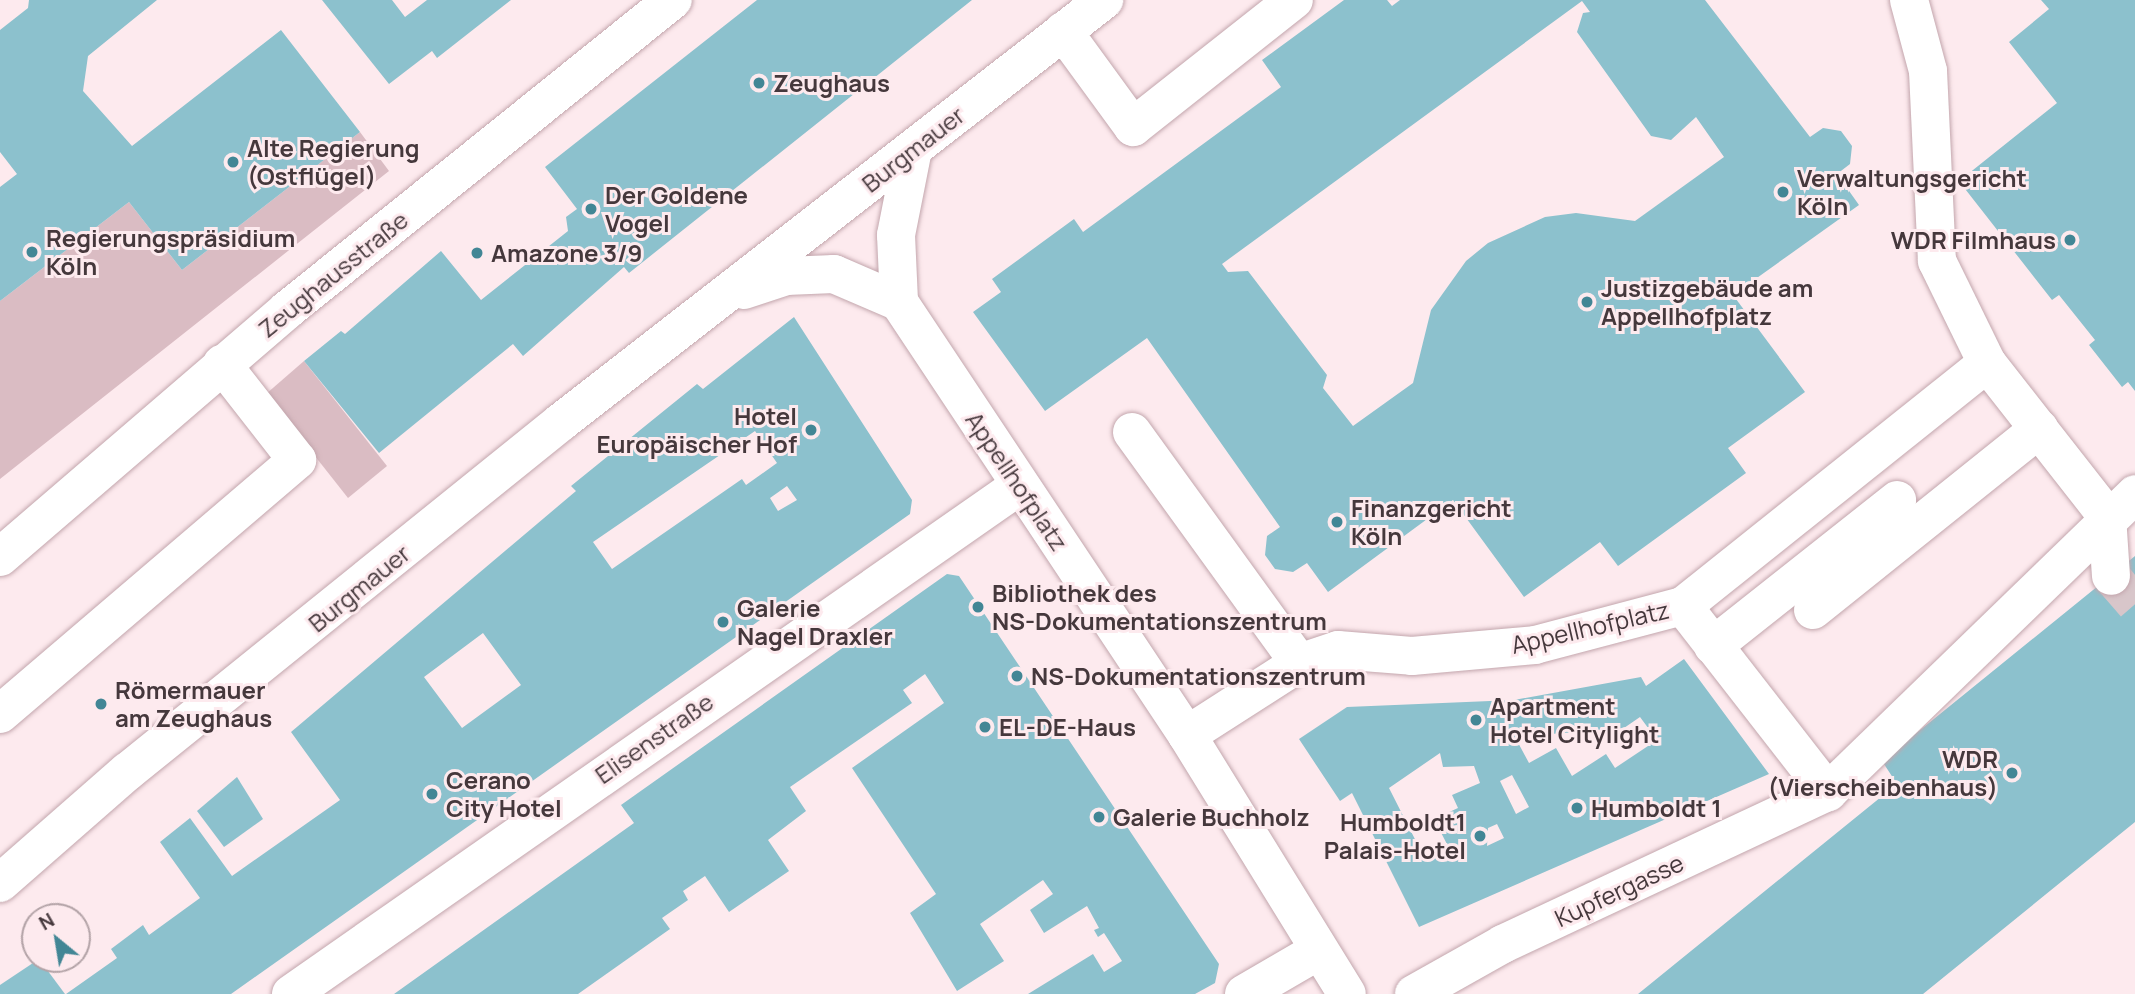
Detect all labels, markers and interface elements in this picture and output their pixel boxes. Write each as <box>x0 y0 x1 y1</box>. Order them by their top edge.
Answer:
place label: Zeughaus <box>773 69 890 97</box>
marker: Zeughaus <box>751 75 767 91</box>
street label: Burgmauer <box>856 100 970 198</box>
place label: Alte Regierung (Ostflügel) <box>247 134 419 190</box>
marker: Alte Regierung (Ostflügel) <box>225 154 241 170</box>
place label: Verwaltungsgericht Köln <box>1797 164 2027 220</box>
place label: Der Goldene Vogel <box>605 181 748 237</box>
marker: Verwaltungsgericht Köln <box>1775 184 1791 200</box>
marker: Der Goldene Vogel <box>583 201 599 217</box>
street label: Zeughausstraße <box>253 205 413 343</box>
place label: Regierungspräsidium Köln <box>46 224 295 280</box>
place label: WDR Filmhaus <box>1891 226 2056 254</box>
marker: WDR Filmhaus <box>2062 232 2078 248</box>
place label: Amazone 3/9 <box>491 239 642 267</box>
marker: Regierungspräsidium Köln <box>24 244 40 260</box>
marker: Amazone 3/9 <box>469 245 485 261</box>
place label: Justizgebäude am Appellhofplatz <box>1601 274 1813 330</box>
marker: Justizgebäude am Appellhofplatz <box>1579 294 1595 310</box>
place label: Hotel Europäischer Hof <box>597 402 797 458</box>
street label: Appellhofplatz <box>960 406 1074 556</box>
marker: Hotel Europäischer Hof <box>803 422 819 438</box>
place label: Finanzgericht Köln <box>1351 494 1512 550</box>
marker: Finanzgericht Köln <box>1329 514 1345 530</box>
street label: Burgmauer <box>303 538 415 638</box>
place label: Bibliothek des NS-Dokumentationszentrum <box>992 579 1327 635</box>
place label: Galerie Nagel Draxler <box>737 594 893 650</box>
street label: Appellhofplatz <box>1508 595 1672 659</box>
marker: Bibliothek des NS-Dokumentationszentrum <box>970 599 986 615</box>
marker: Galerie Nagel Draxler <box>715 614 731 630</box>
place label: NS-Dokumentationszentrum <box>1031 662 1366 690</box>
marker: NS-Dokumentationszentrum <box>1009 668 1025 684</box>
place label: Römermauer am Zeughaus <box>115 676 272 732</box>
street label: Elisenstraße <box>589 687 719 789</box>
place label: Apartment Hotel Citylight <box>1490 692 1659 748</box>
marker: Römermauer am Zeughaus <box>93 696 109 712</box>
marker: Apartment Hotel Citylight <box>1468 712 1484 728</box>
place label: EL-DE-Haus <box>999 713 1136 741</box>
marker: EL-DE-Haus <box>977 719 993 735</box>
place label: WDR (Vierscheibenhaus) <box>1768 745 1998 801</box>
marker: WDR (Vierscheibenhaus) <box>2004 765 2020 781</box>
place label: Cerano City Hotel <box>446 766 562 822</box>
marker: Cerano City Hotel <box>424 786 440 802</box>
place label: Humboldt 1 <box>1591 794 1722 822</box>
marker: Humboldt 1 <box>1569 800 1585 816</box>
place label: Galerie Buchholz <box>1113 803 1309 831</box>
place label: Humboldt1 Palais-Hotel <box>1324 808 1466 864</box>
marker: Galerie Buchholz <box>1091 809 1107 825</box>
marker: Humboldt1 Palais-Hotel <box>1472 828 1488 844</box>
street label: Kupfergasse <box>1550 848 1688 932</box>
north arrow <box>21 903 91 973</box>
text: N <box>34 907 59 936</box>

